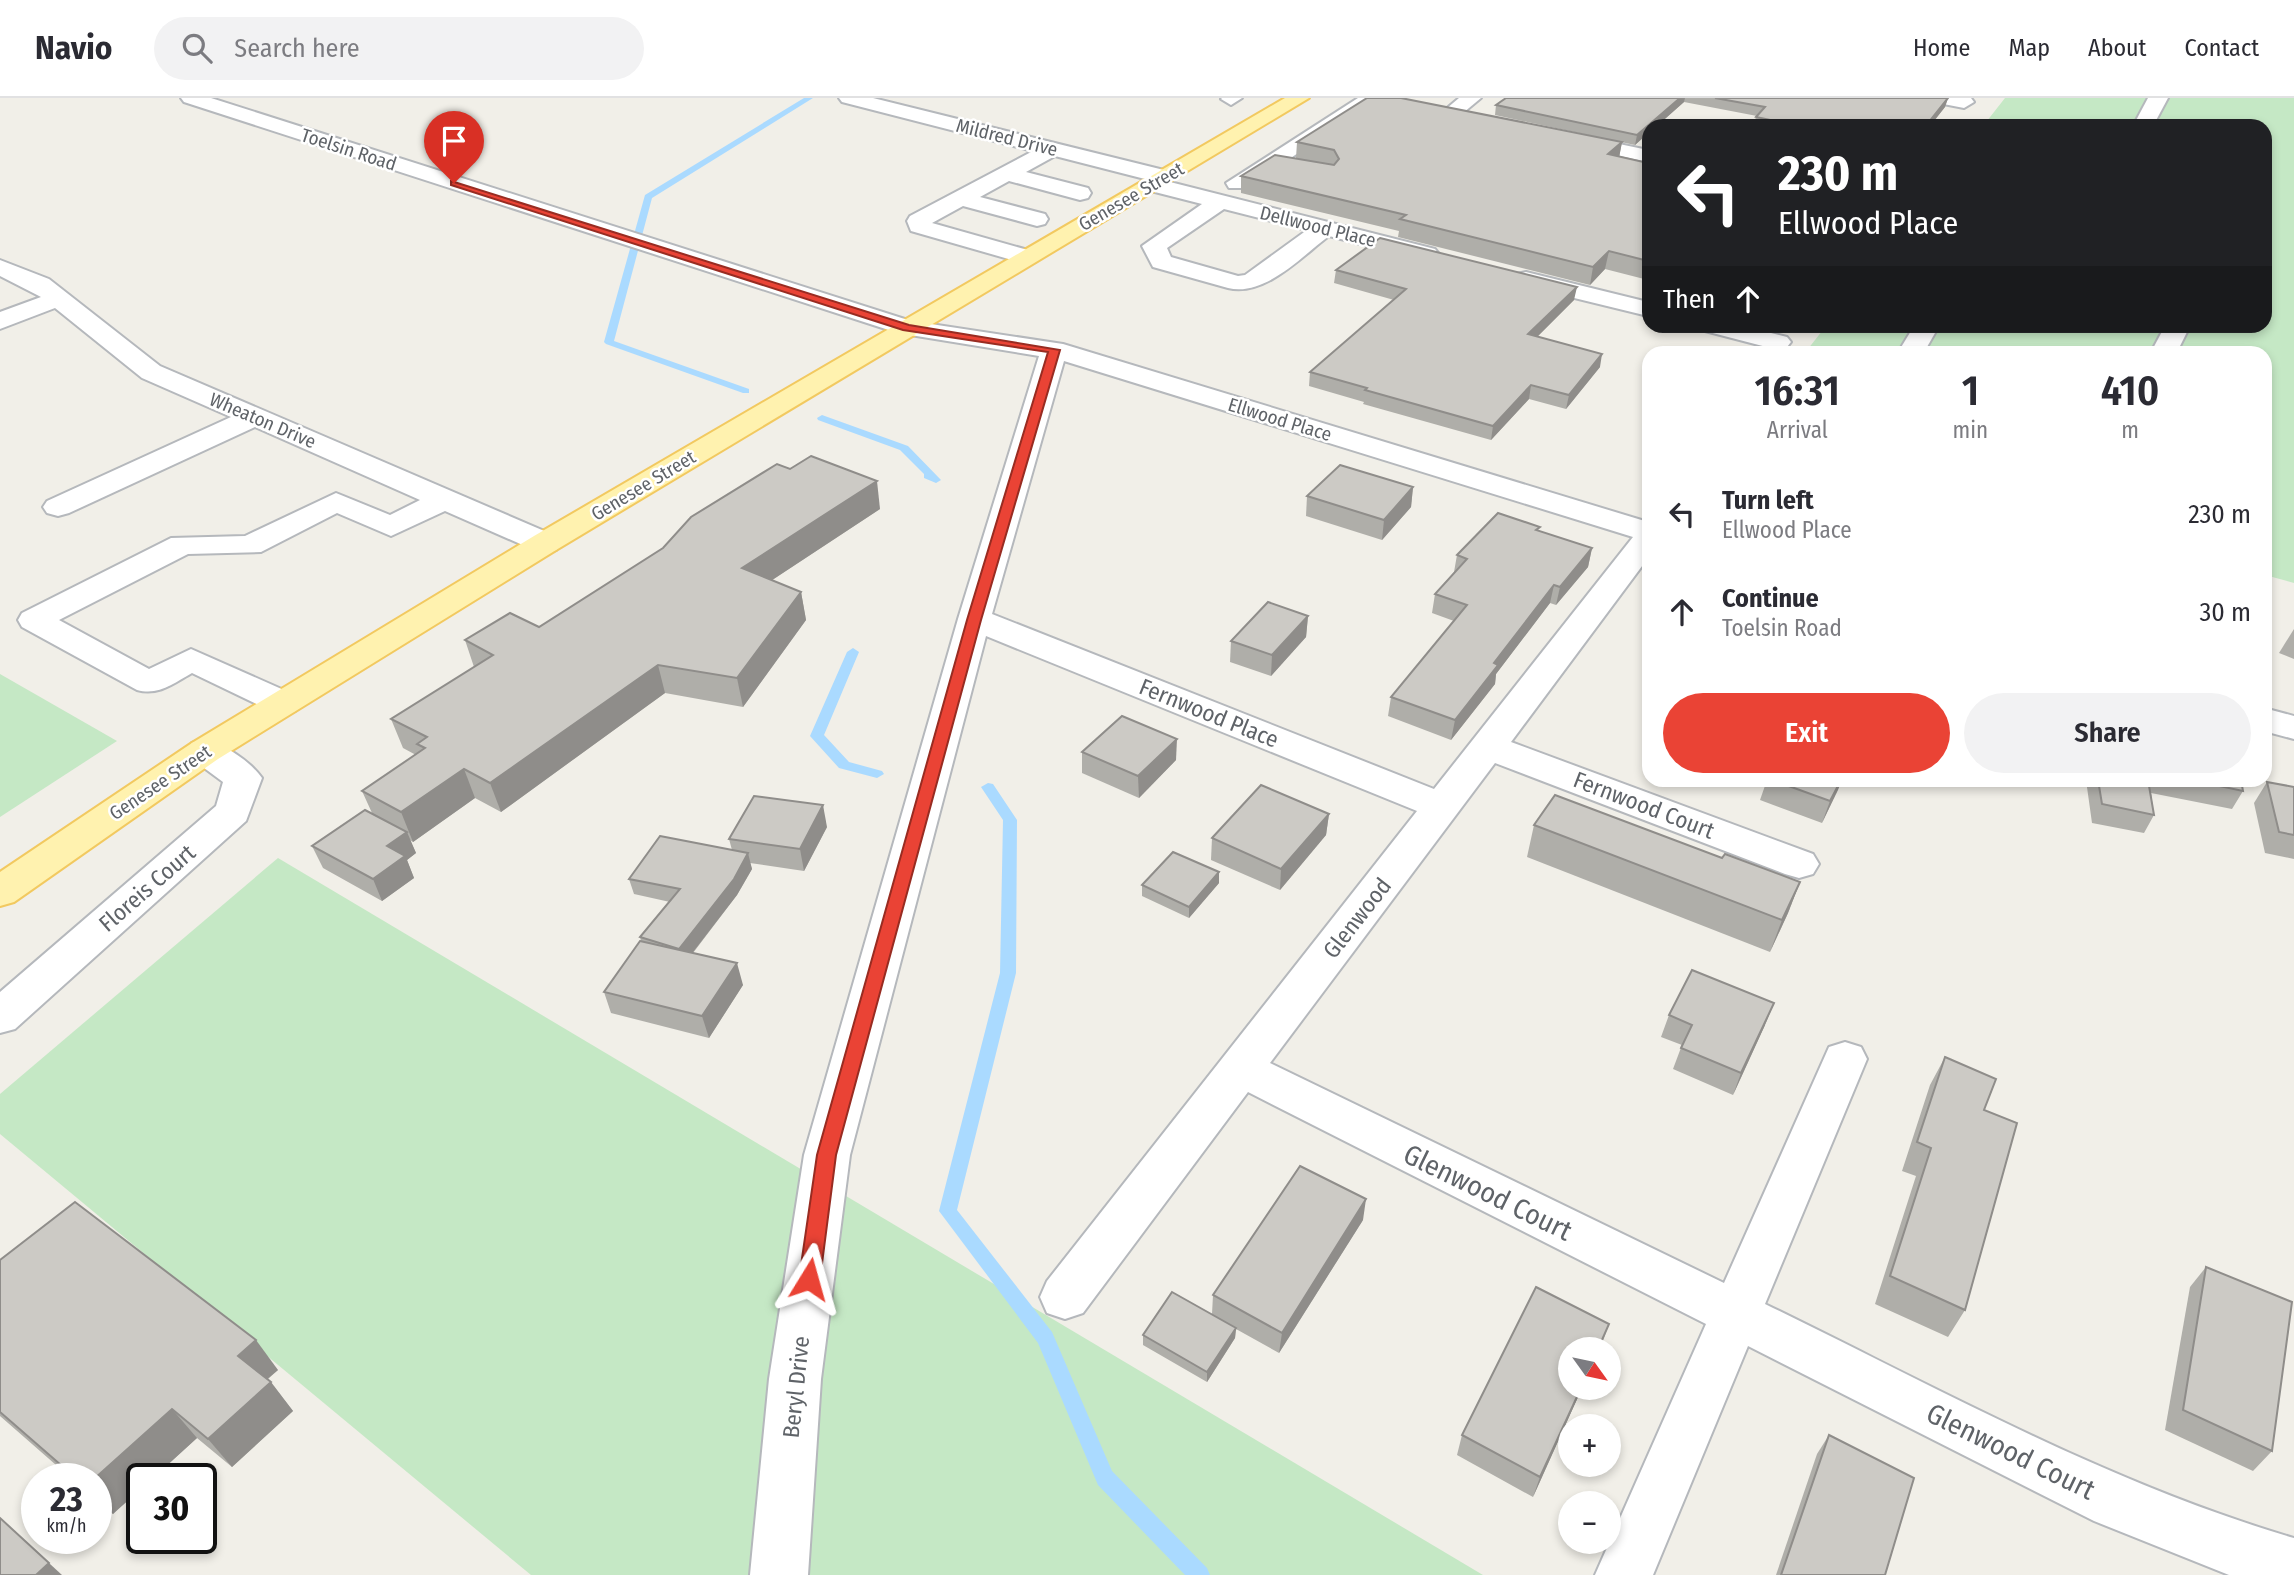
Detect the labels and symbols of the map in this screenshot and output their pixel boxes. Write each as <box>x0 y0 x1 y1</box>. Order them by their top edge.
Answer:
pin <box>424 111 484 183</box>
street label: Mildred Drive <box>954 114 1060 161</box>
street label: Toelsin Road <box>298 123 399 176</box>
street label: Genesee Street <box>1075 157 1189 236</box>
street label: Dellwood Place <box>1258 201 1378 252</box>
street label: Wheaton Drive <box>206 388 319 453</box>
street label: Ellwood Place <box>1225 393 1334 446</box>
street label: Genesee Street <box>587 445 700 526</box>
street label: Fernwood Place <box>1135 672 1283 754</box>
street label: Genesee Street <box>105 740 216 825</box>
street label: Fernwood Court <box>1570 765 1719 845</box>
street label: Floreis Court <box>93 838 201 937</box>
street label: Glenwood <box>1317 872 1397 964</box>
street label: Glenwood Court <box>1398 1137 1578 1248</box>
position arrow <box>772 1242 846 1316</box>
street label: Beryl Drive <box>777 1335 815 1439</box>
north arrow <box>1558 1337 1620 1400</box>
street label: Glenwood Court <box>1921 1396 2101 1507</box>
speed limit sign: 30 <box>126 1463 217 1554</box>

